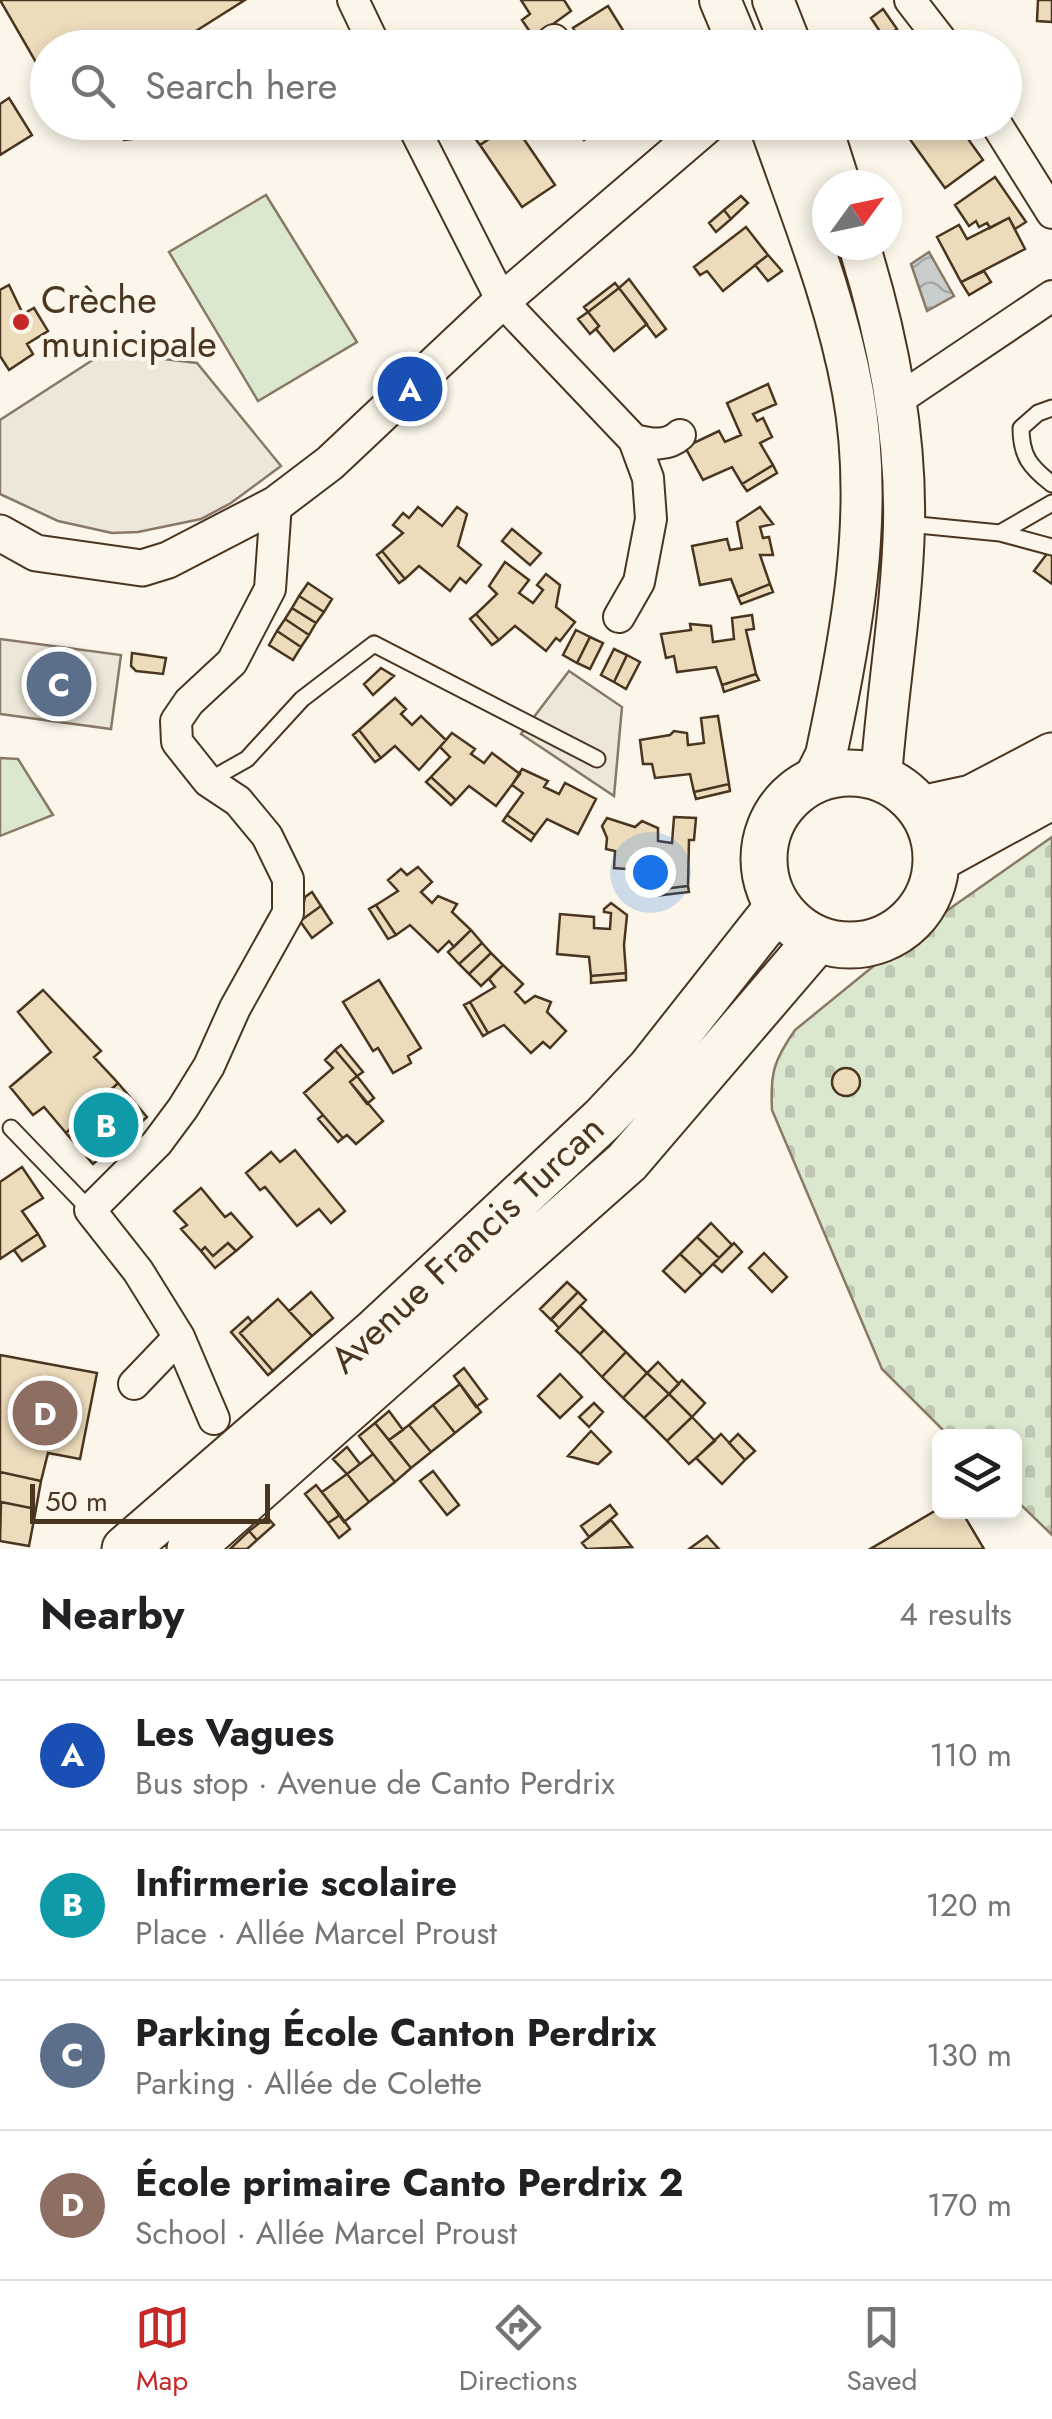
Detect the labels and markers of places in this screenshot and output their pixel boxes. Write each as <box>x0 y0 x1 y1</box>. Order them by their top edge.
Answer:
place label: Crèche municipale <box>41 272 217 371</box>
marker: Crèche municipale <box>10 311 32 333</box>
pin: A <box>378 352 442 426</box>
pin: C <box>27 646 92 722</box>
pin: B <box>74 1088 138 1162</box>
pin: D <box>12 1376 78 1450</box>

